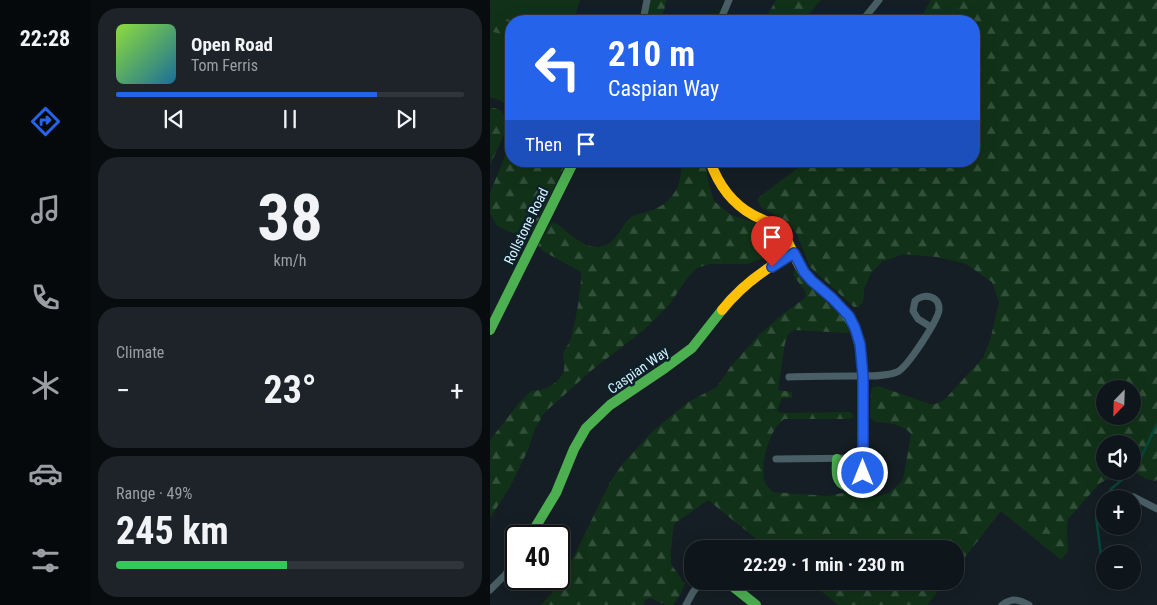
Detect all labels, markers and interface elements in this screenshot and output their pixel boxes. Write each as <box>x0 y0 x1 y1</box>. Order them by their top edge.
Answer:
text: 22:28 <box>20 26 70 51</box>
text: Open Road <box>191 33 273 56</box>
text: 210 m <box>608 34 695 75</box>
icon: left <box>525 35 590 100</box>
text: Tom Ferris <box>191 56 258 75</box>
text: Caspian Way <box>608 76 719 101</box>
icon: directions <box>28 104 63 139</box>
icon: previous <box>160 105 188 133</box>
icon: pause <box>276 105 304 133</box>
icon: next <box>392 105 420 133</box>
icon: arrive <box>572 130 600 158</box>
text: Then <box>525 133 562 156</box>
text: 38 <box>257 180 323 256</box>
street label: Rollstone Road <box>501 185 551 267</box>
icon: music <box>28 192 63 227</box>
pin <box>751 216 793 267</box>
icon: arrive <box>758 223 786 251</box>
text: km/h <box>274 251 306 270</box>
icon: phone <box>28 280 63 315</box>
text: Climate <box>116 343 164 362</box>
street label: Caspian Way <box>604 343 672 397</box>
icon: climate <box>28 368 63 403</box>
text: 23° <box>263 368 317 412</box>
text: − <box>116 374 130 407</box>
text: + <box>450 374 464 407</box>
north arrow <box>1096 380 1141 425</box>
map controls <box>1096 380 1141 590</box>
button: sound <box>1096 435 1141 480</box>
position arrow <box>836 446 888 498</box>
icon: car <box>28 456 63 491</box>
text: Range · 49% <box>116 484 192 503</box>
button: + <box>1096 490 1141 535</box>
text: 245 km <box>116 509 229 553</box>
speed limit sign: 40 <box>505 525 570 590</box>
icon: filters <box>28 543 63 578</box>
button: − <box>1096 545 1141 590</box>
text: 22:29 · 1 min · 230 m <box>743 553 905 576</box>

